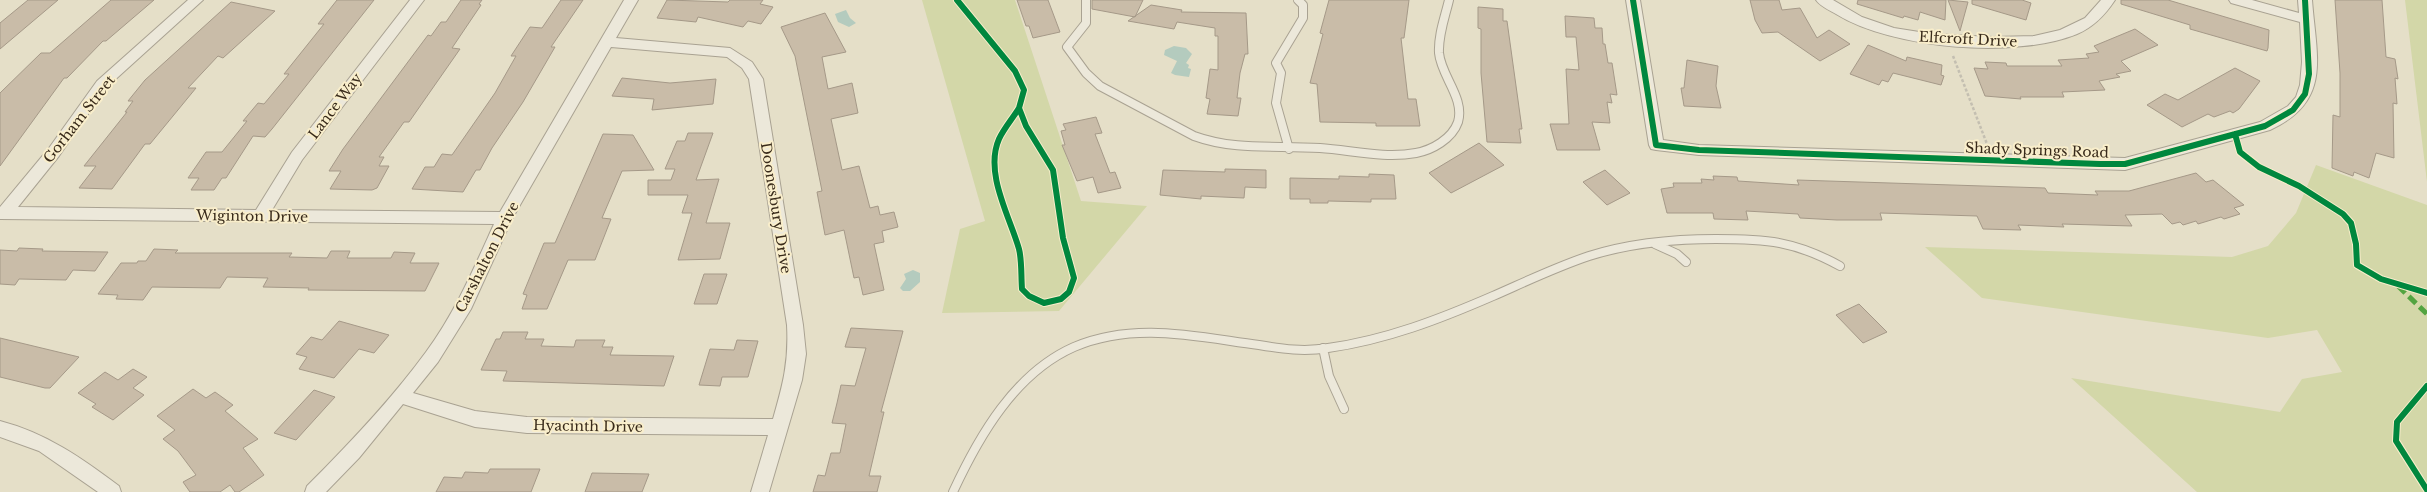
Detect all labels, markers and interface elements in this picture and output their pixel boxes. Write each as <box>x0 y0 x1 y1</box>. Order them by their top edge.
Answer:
street label: Elfcroft Drive <box>1918 27 2018 51</box>
street label: Lance Way <box>304 69 366 143</box>
street label: Gorham Street <box>39 71 119 167</box>
street label: Shady Springs Road <box>1965 138 2110 162</box>
street label: Doonesbury Drive <box>757 141 795 275</box>
street label: Carshalton Drive <box>451 199 523 315</box>
street label: Wiginton Drive <box>195 206 308 226</box>
street label: Hyacinth Drive <box>533 416 643 436</box>

